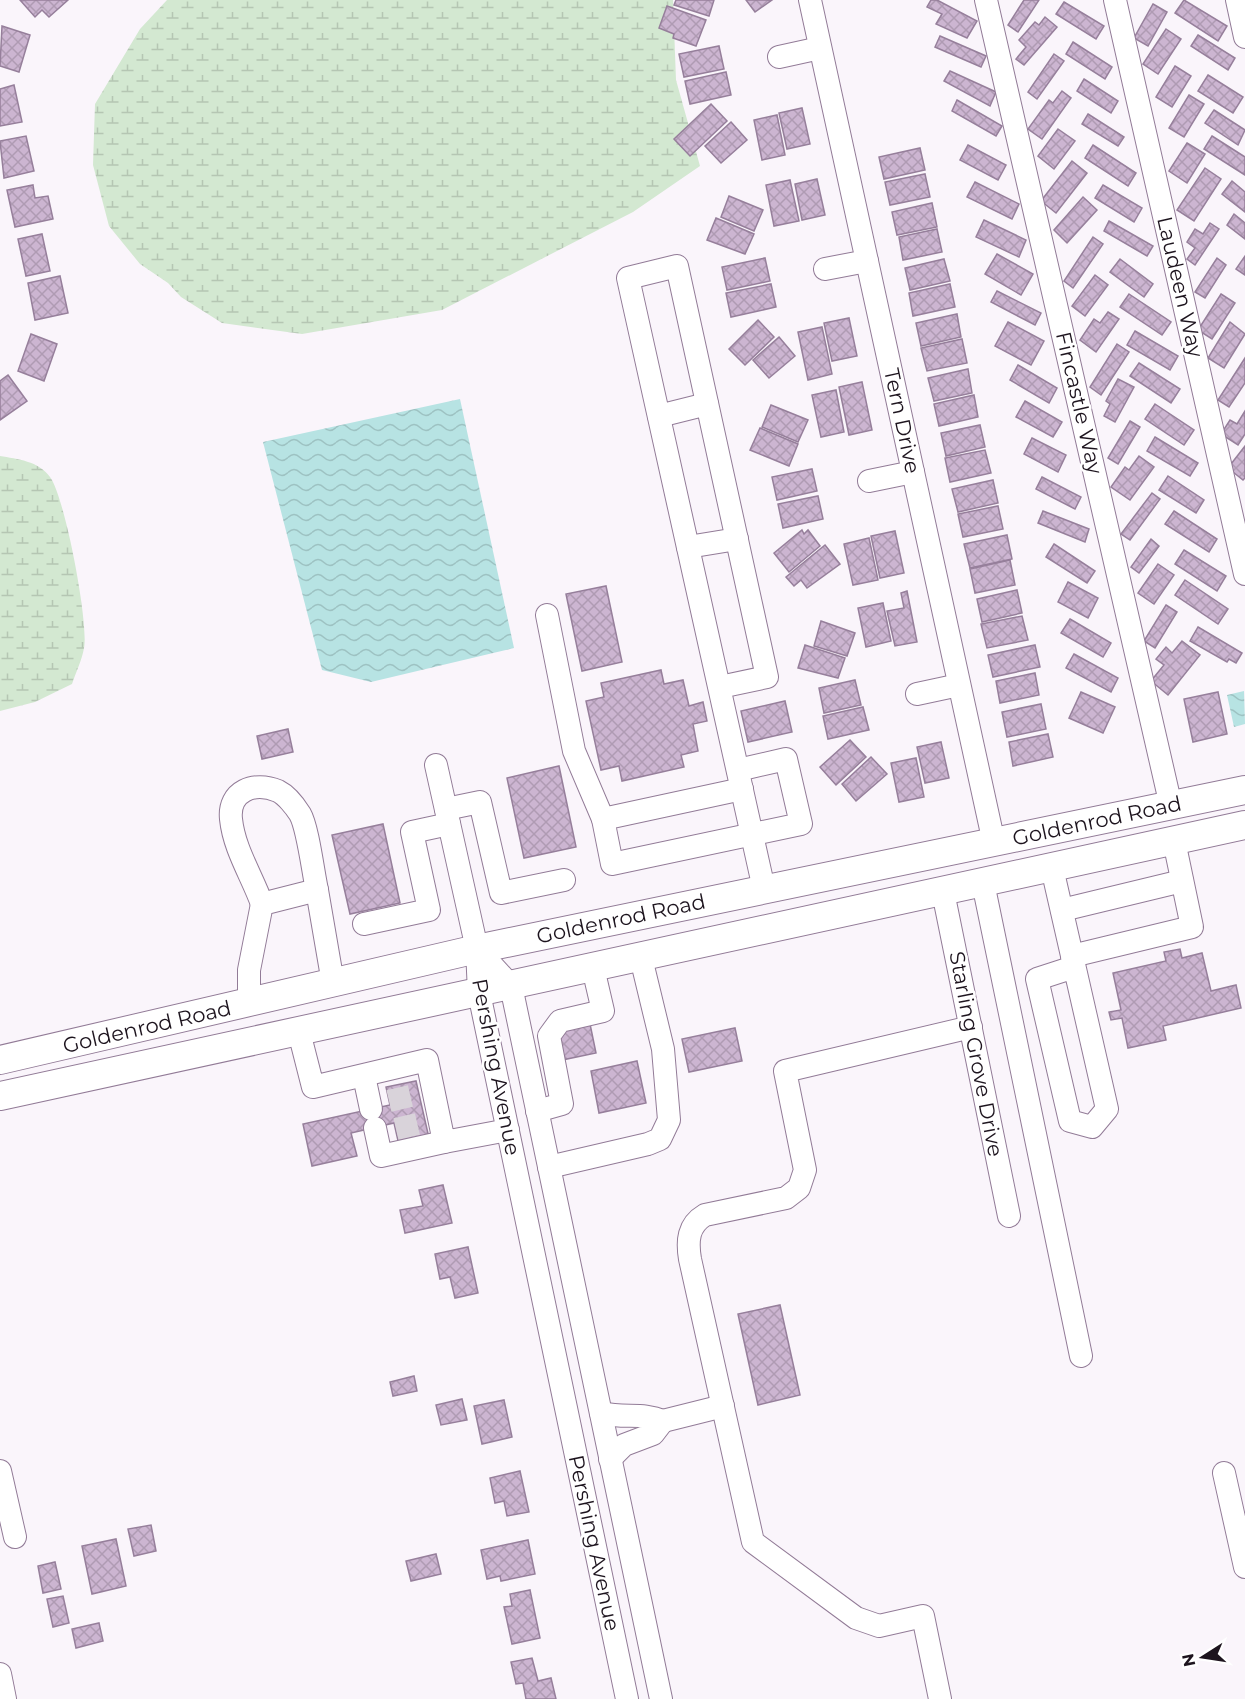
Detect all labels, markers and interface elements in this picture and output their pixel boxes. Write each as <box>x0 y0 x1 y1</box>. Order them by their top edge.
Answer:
street label: Laudeen Way <box>1152 214 1209 360</box>
street label: Fincastle Way <box>1051 329 1108 477</box>
street label: Tern Drive <box>879 366 926 476</box>
street label: Goldenrod Road <box>1010 790 1184 851</box>
street label: Goldenrod Road <box>534 888 708 949</box>
street label: Starling Grove Drive <box>944 949 1009 1159</box>
street label: Pershing Avenue <box>467 977 526 1157</box>
street label: Goldenrod Road <box>60 995 234 1058</box>
street label: Pershing Avenue <box>564 1453 625 1633</box>
north arrow <box>1173 1627 1233 1687</box>
text: N <box>1178 1652 1199 1668</box>

